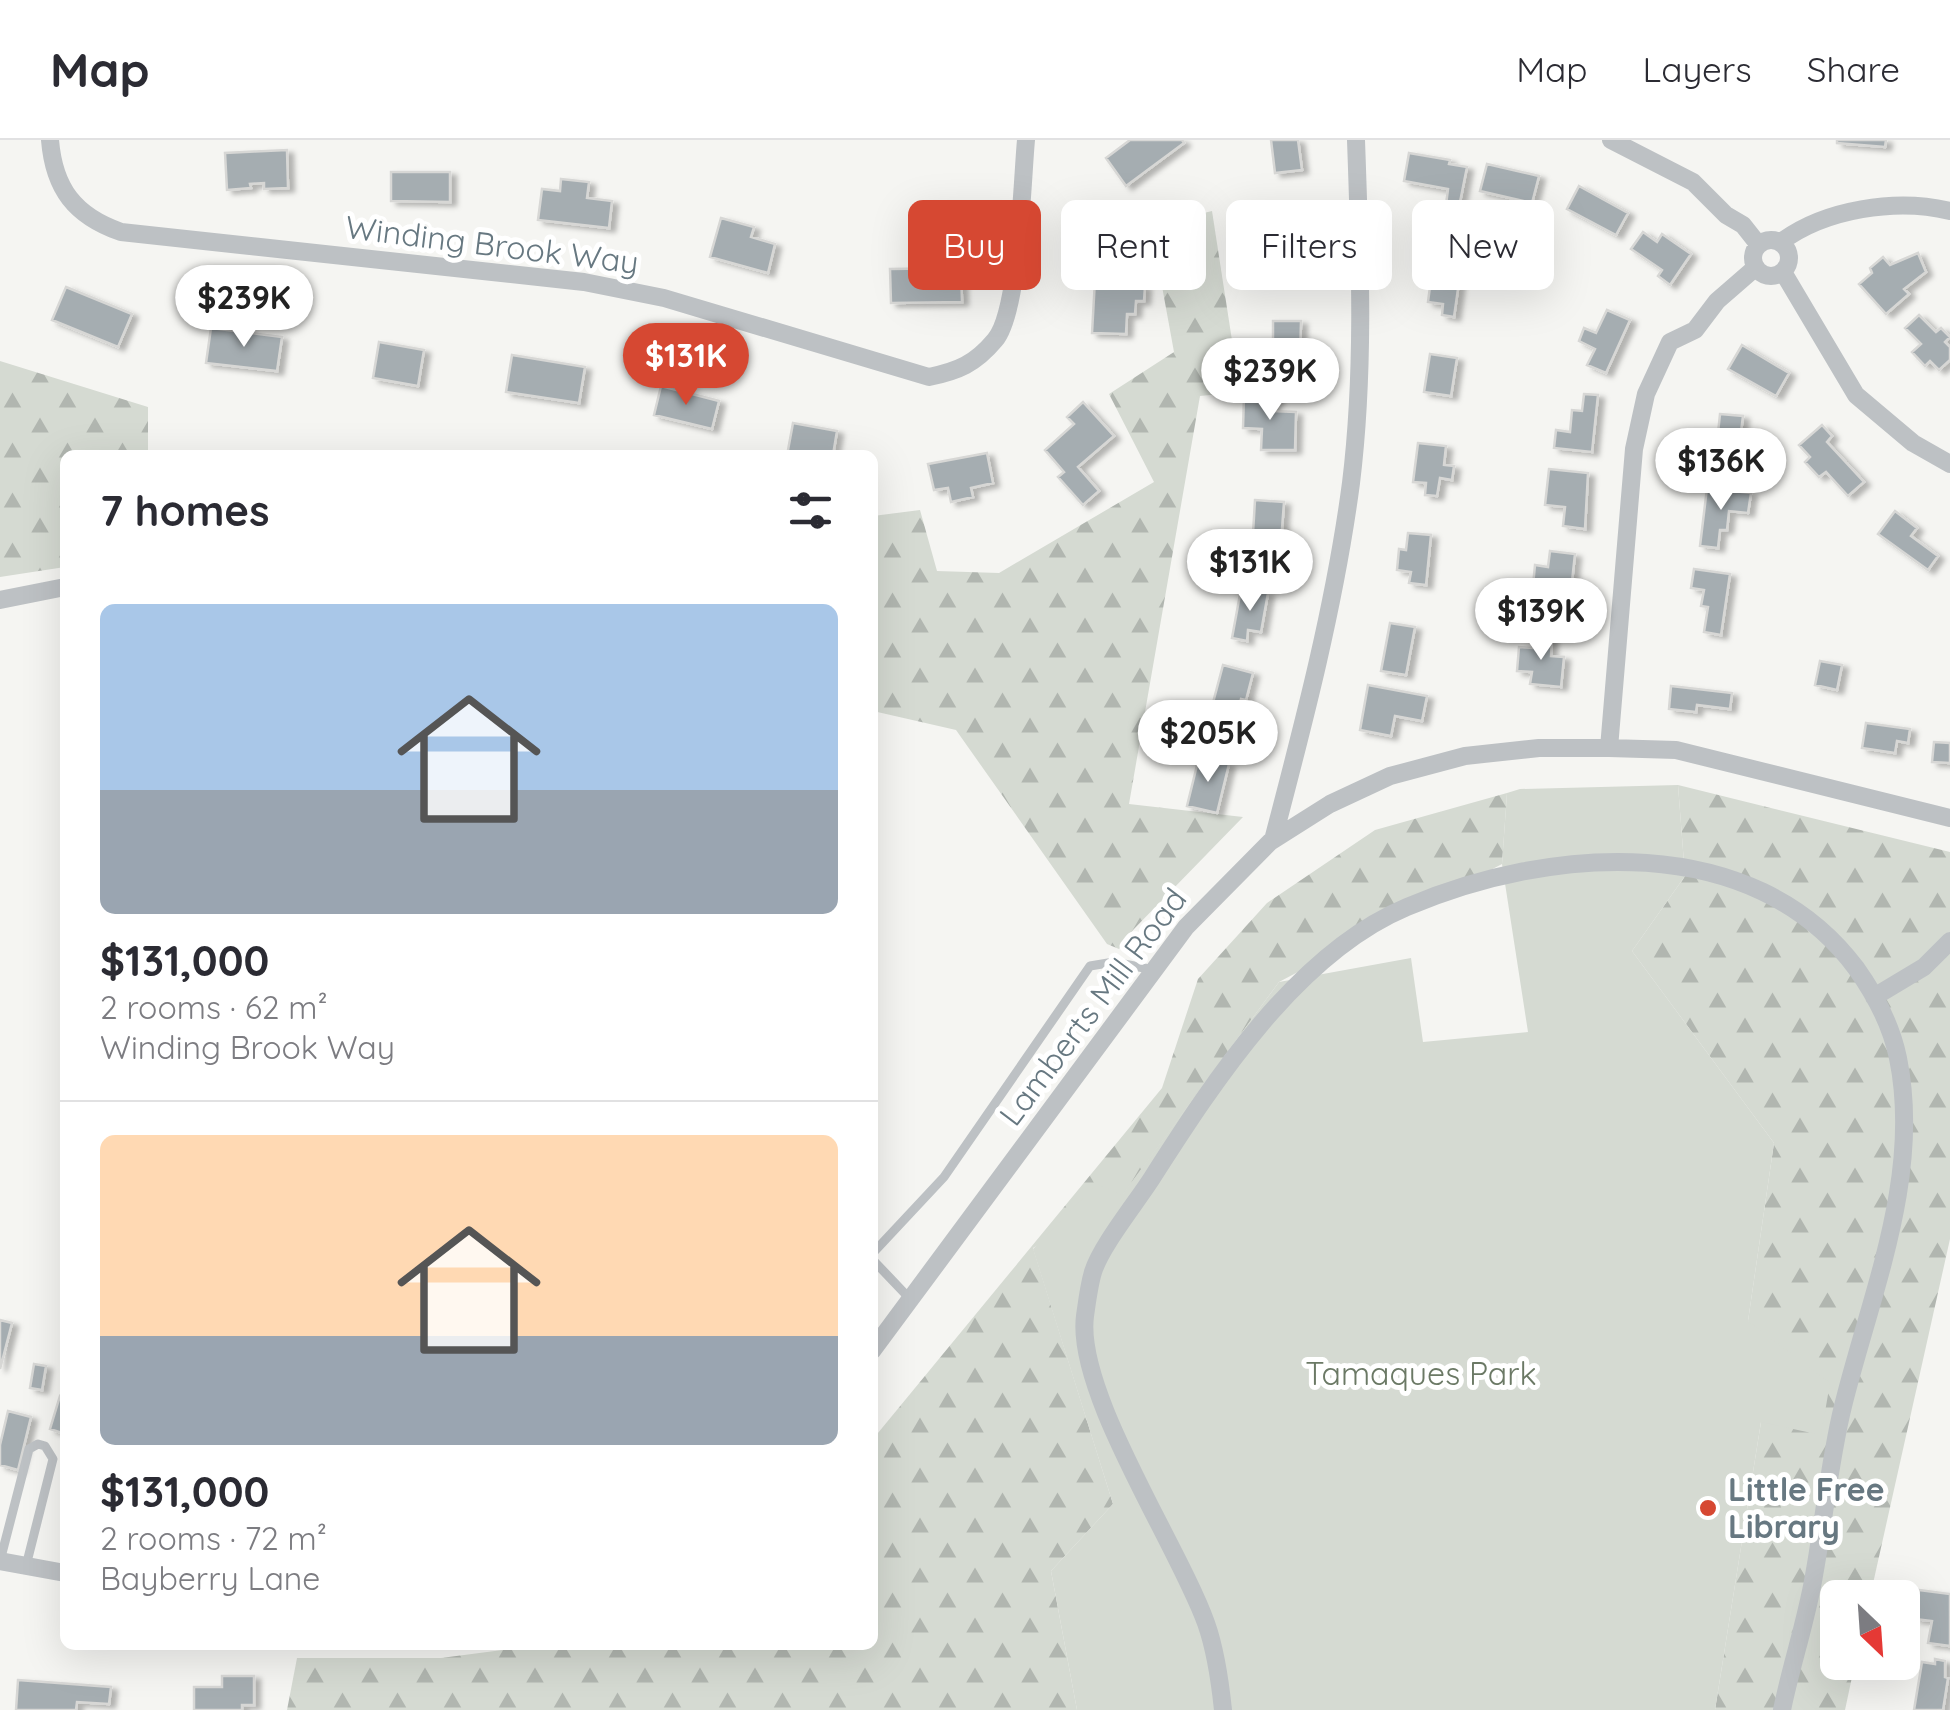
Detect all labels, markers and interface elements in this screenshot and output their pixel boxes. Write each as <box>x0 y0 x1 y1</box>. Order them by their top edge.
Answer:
text: Map <box>50 39 150 99</box>
text: Map <box>1516 47 1588 91</box>
text: Layers <box>1643 47 1752 91</box>
text: Share <box>1807 47 1900 91</box>
chip: Buy <box>908 200 1041 290</box>
chip: Rent <box>1061 200 1206 290</box>
chip: Filters <box>1226 200 1392 290</box>
chip: New <box>1412 200 1554 290</box>
street label: Winding Brook Way <box>343 206 641 282</box>
pin: $239K <box>174 265 314 350</box>
text: $239K <box>197 277 291 317</box>
pin: $131K <box>616 323 756 408</box>
text: $131K <box>645 335 727 375</box>
pin: $239K <box>1200 338 1340 423</box>
text: $239K <box>1223 350 1317 390</box>
pin: $136K <box>1651 428 1791 513</box>
text: $136K <box>1677 440 1765 480</box>
icon: filters <box>783 483 838 538</box>
text: 7 homes <box>100 484 269 537</box>
pin: $131K <box>1180 529 1320 614</box>
text: $131K <box>1209 541 1291 581</box>
pin: $139K <box>1471 578 1611 663</box>
text: $139K <box>1497 590 1585 630</box>
icon: home <box>379 669 559 849</box>
pin: $205K <box>1138 700 1278 785</box>
text: $205K <box>1160 712 1256 752</box>
street label: Lamberts Mill Road <box>990 880 1194 1133</box>
text: $131,000 <box>100 934 269 987</box>
text: 2 rooms · 62 m² <box>100 987 328 1027</box>
text: Winding Brook Way <box>100 1027 395 1067</box>
icon: home <box>379 1200 559 1380</box>
park label: Tamaques Park <box>1305 1353 1537 1393</box>
text: $131,000 <box>100 1465 269 1518</box>
place label: Little Free Library <box>1728 1469 1885 1546</box>
marker: Little Free Library <box>1697 1497 1719 1519</box>
text: 2 rooms · 72 m² <box>100 1518 327 1558</box>
text: Bayberry Lane <box>100 1558 320 1598</box>
north arrow <box>1820 1580 1920 1680</box>
map controls <box>1820 1580 1920 1680</box>

